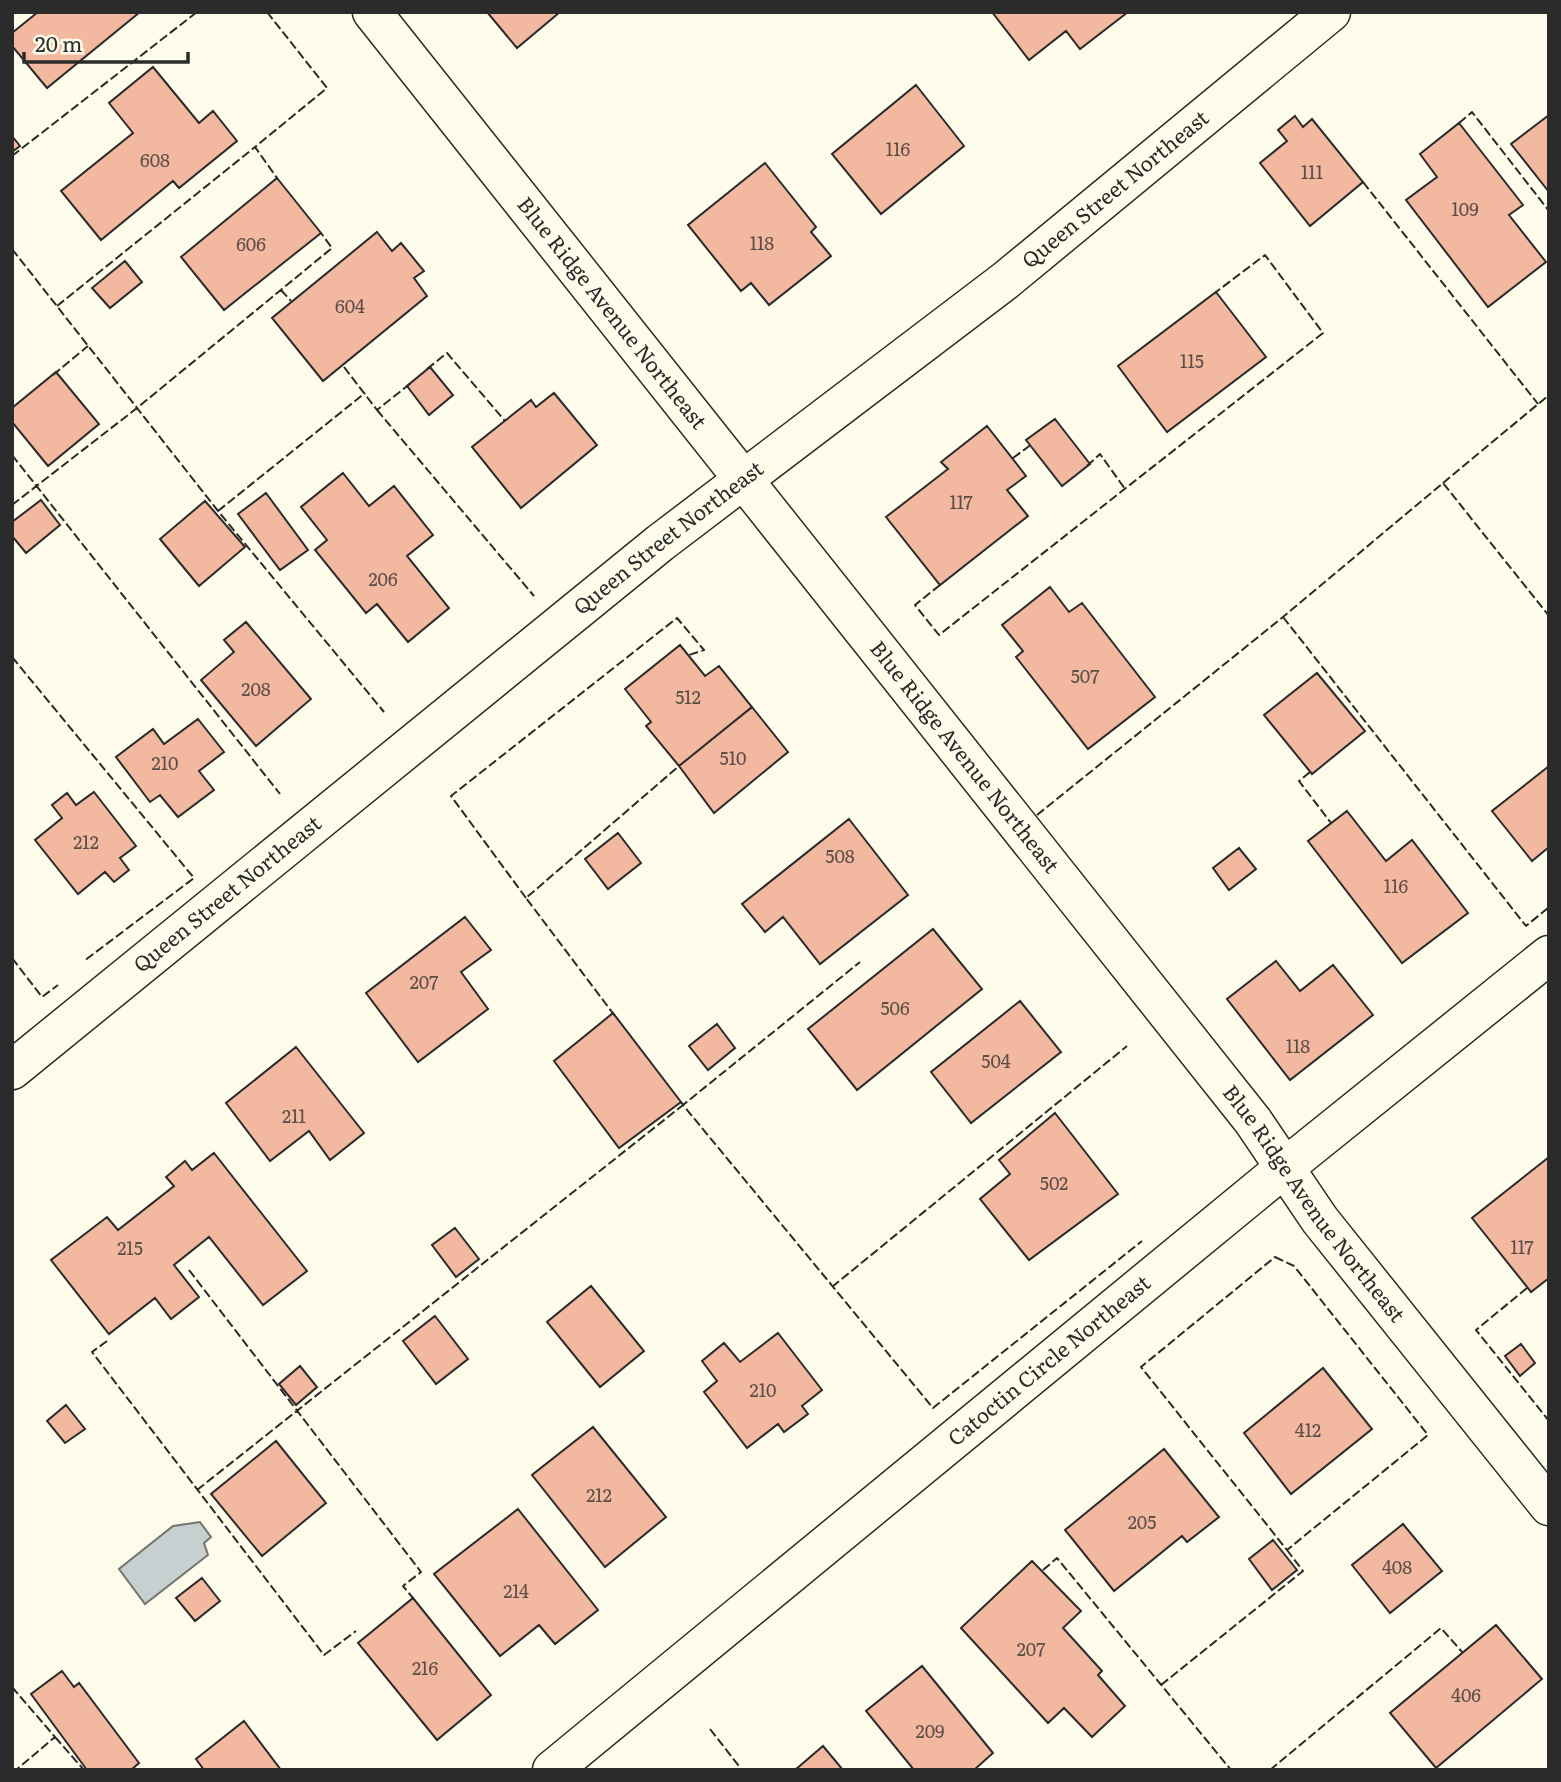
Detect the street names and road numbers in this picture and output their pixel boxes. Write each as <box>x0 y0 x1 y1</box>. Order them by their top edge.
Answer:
street label: Queen Street Northeast <box>1014 101 1215 274</box>
street label: Blue Ridge Avenue Northeast <box>511 189 716 435</box>
street label: Queen Street Northeast <box>565 452 769 621</box>
street label: Blue Ridge Avenue Northeast <box>864 633 1069 879</box>
street label: Queen Street Northeast <box>126 806 327 978</box>
street label: Blue Ridge Avenue Northeast <box>1217 1077 1414 1328</box>
street label: Catoctin Circle Northeast <box>940 1266 1156 1452</box>

